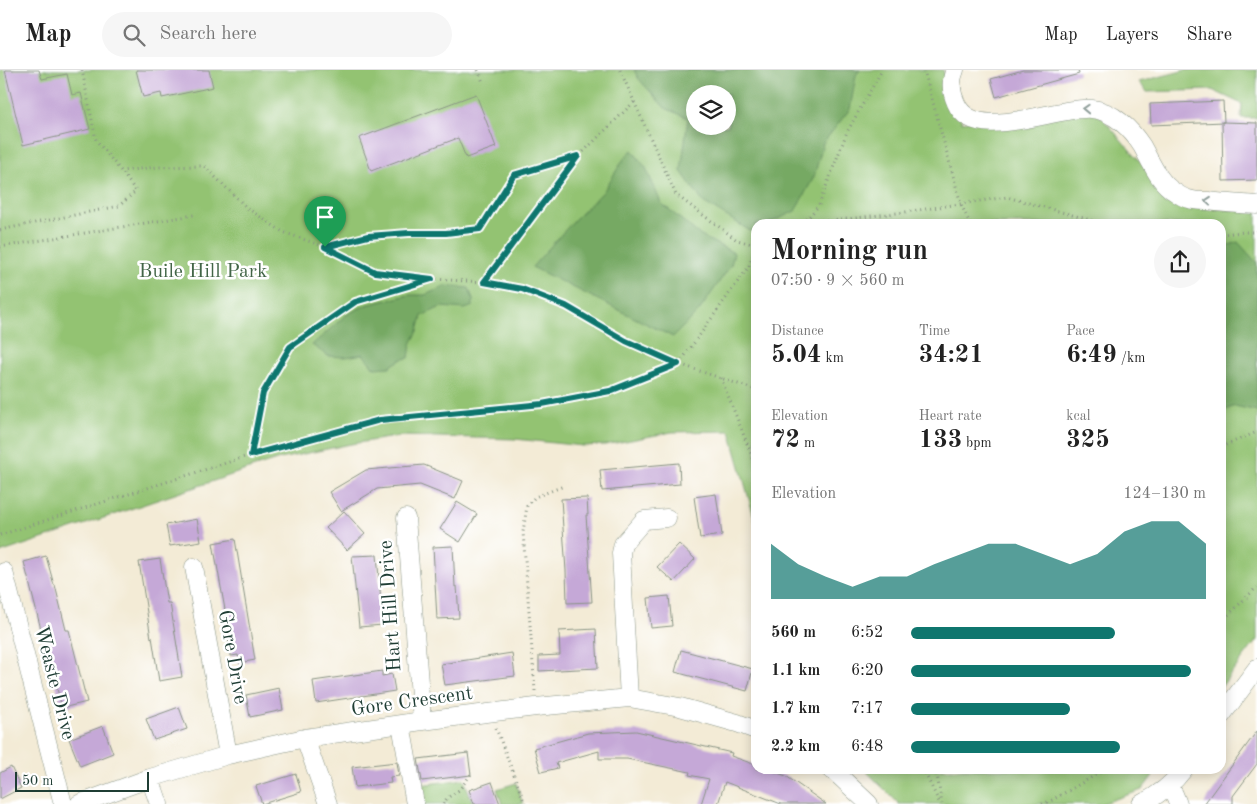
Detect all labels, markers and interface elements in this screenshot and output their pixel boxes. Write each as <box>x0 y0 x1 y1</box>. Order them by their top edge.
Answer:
search box <box>102 12 452 57</box>
icon: search <box>120 21 148 49</box>
text: Map <box>25 23 72 47</box>
text: Search here <box>160 25 257 44</box>
text: Map <box>1044 26 1078 44</box>
text: Layers <box>1106 26 1158 44</box>
text: Share <box>1186 26 1232 44</box>
map controls <box>686 85 736 135</box>
button: layers <box>686 85 736 135</box>
one-way arrow <box>1082 104 1090 115</box>
pin <box>304 196 346 247</box>
one-way arrow <box>1204 196 1212 207</box>
icon: arrive <box>311 203 339 231</box>
button: share <box>1154 236 1206 288</box>
text: Morning run <box>771 238 928 266</box>
park label: Buile Hill Park <box>139 262 267 282</box>
text: 07:50 · 9 × 560 m <box>771 273 904 289</box>
text: Distance <box>771 324 824 338</box>
text: Time <box>919 324 950 338</box>
text: Pace <box>1066 324 1095 338</box>
text: 5.04 <box>771 343 822 368</box>
text: 34:21 <box>919 343 984 368</box>
text: 6:49 <box>1066 343 1117 368</box>
text: km <box>822 351 844 365</box>
text: /km <box>1117 351 1145 365</box>
text: Elevation <box>771 409 828 423</box>
text: Heart rate <box>919 409 982 423</box>
text: kcal <box>1066 409 1090 423</box>
text: 72 <box>771 428 800 453</box>
text: 133 <box>919 428 962 453</box>
text: 325 <box>1066 428 1110 453</box>
text: m <box>800 436 815 450</box>
text: bpm <box>962 436 992 450</box>
text: Elevation <box>771 486 836 502</box>
text: 124–130 m <box>1123 486 1206 502</box>
street label: Hart Hill Drive <box>376 539 406 673</box>
street label: Gore Drive <box>214 608 250 706</box>
street label: Weaste Drive <box>30 624 78 742</box>
text: 560 m <box>771 625 816 641</box>
text: 6:52 <box>851 625 883 641</box>
text: 1.1 km <box>771 663 820 679</box>
text: 6:20 <box>851 663 883 679</box>
street label: Gore Crescent <box>350 684 474 720</box>
text: 1.7 km <box>771 701 820 717</box>
text: 7:17 <box>851 701 883 717</box>
text: 2.2 km <box>771 739 820 755</box>
text: 6:48 <box>851 739 883 755</box>
scale bar <box>15 769 149 792</box>
text: 50 m <box>22 774 53 788</box>

